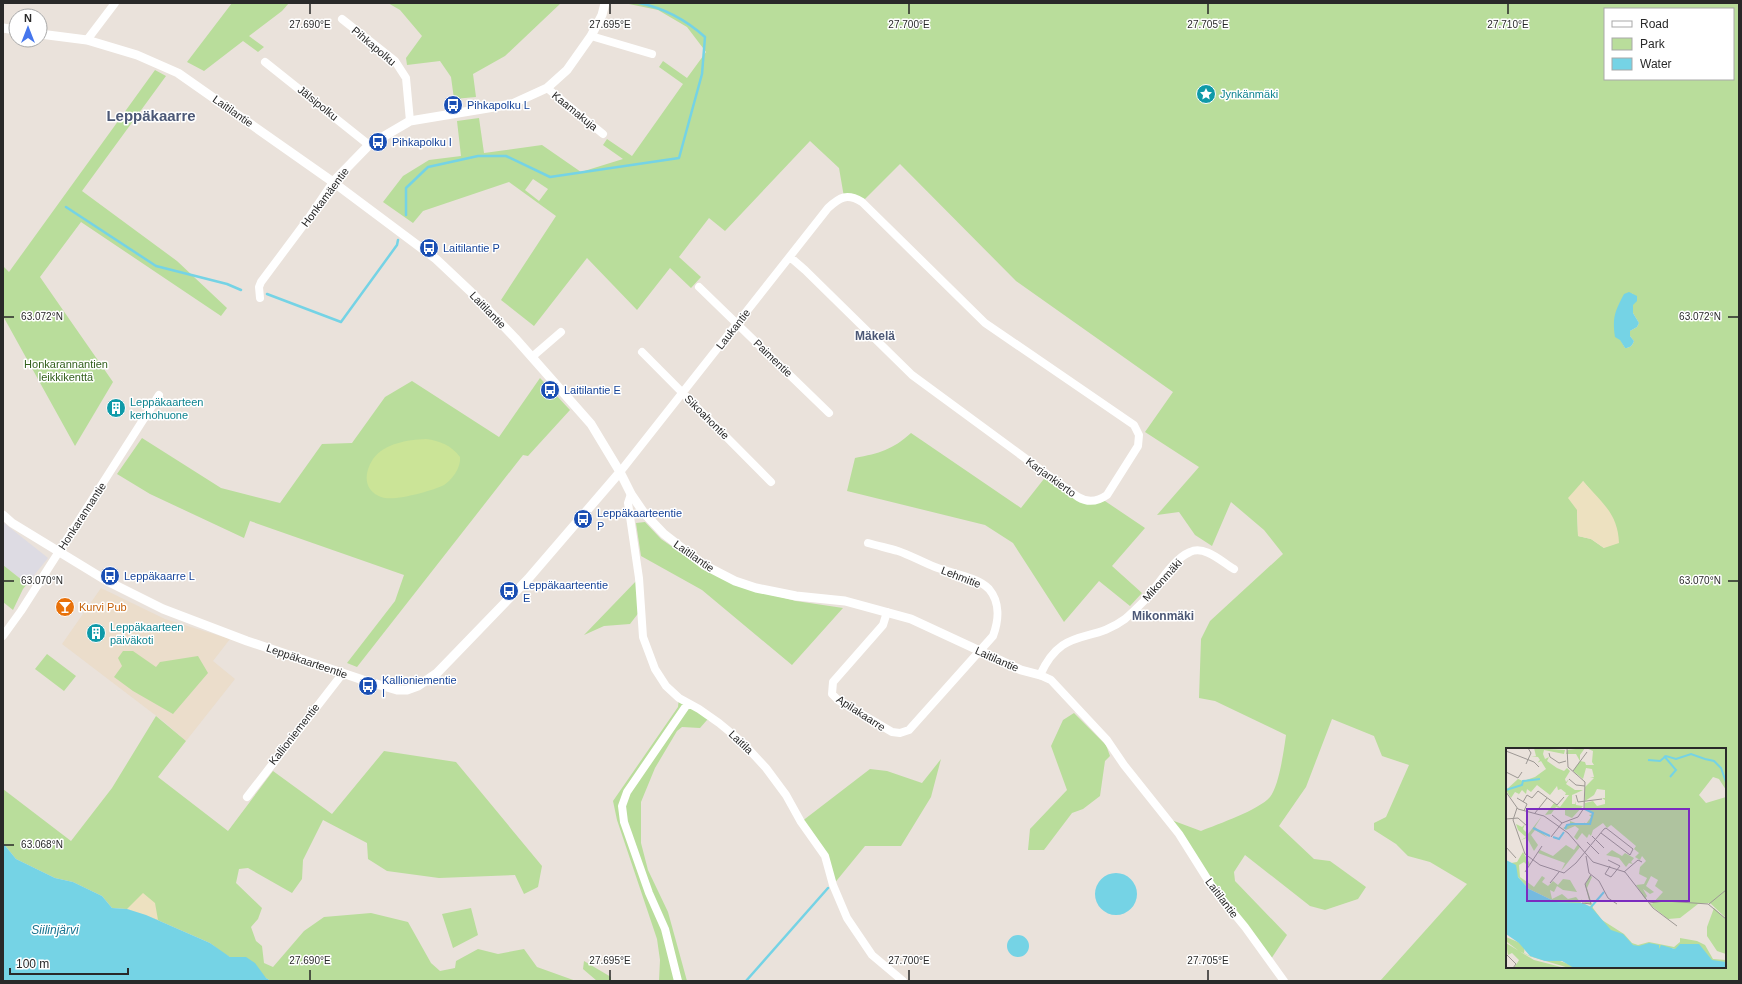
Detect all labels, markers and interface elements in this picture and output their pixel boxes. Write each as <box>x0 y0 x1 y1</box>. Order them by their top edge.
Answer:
north arrow <box>8 8 48 48</box>
legend <box>1604 8 1734 80</box>
text: N <box>24 12 32 24</box>
text: Road <box>1640 17 1669 31</box>
text: 27.690°E <box>289 19 331 30</box>
text: 27.695°E <box>589 19 631 30</box>
text: 27.700°E <box>888 19 930 30</box>
text: 27.705°E <box>1187 19 1229 30</box>
text: 27.710°E <box>1487 19 1529 30</box>
street label: Pihkapolku <box>350 24 398 68</box>
text: Park <box>1640 37 1666 51</box>
text: Water <box>1640 57 1672 71</box>
street label: Jälsipolku <box>295 83 341 123</box>
place icon: Jynkänmäki <box>1195 83 1217 105</box>
place label: Jynkänmäki <box>1220 88 1278 100</box>
street label: Kaamakuja <box>550 89 601 134</box>
street label: Laitilantie <box>211 93 255 129</box>
bus stop icon: Pihkapolku L <box>442 94 464 116</box>
place label: Pihkapolku L <box>467 99 530 111</box>
district label: Leppäkaarre <box>106 107 196 124</box>
bus stop icon: Pihkapolku I <box>367 131 389 153</box>
place label: Pihkapolku I <box>392 136 452 148</box>
street label: Honkamäentie <box>299 165 351 229</box>
bus stop icon: Laitilantie P <box>418 237 440 259</box>
place label: Laitilantie P <box>443 242 500 254</box>
street label: Laitilantie <box>468 289 508 331</box>
street label: Laukantie <box>714 307 752 351</box>
text: 63.072°N <box>21 311 63 322</box>
text: 63.072°N <box>1679 311 1721 322</box>
district label: Mäkelä <box>855 329 895 343</box>
street label: Paimentie <box>751 337 795 379</box>
park label: Honkarannantien leikkikenttä <box>24 358 108 383</box>
bus stop icon: Laitilantie E <box>539 379 561 401</box>
place label: Laitilantie E <box>564 384 621 396</box>
street label: Sikoahontie <box>682 392 732 442</box>
place label: Leppäkaarteen kerhohuone <box>130 396 203 421</box>
building icon: Leppäkaarteen kerhohuone <box>105 397 127 419</box>
street label: Karjankierto <box>1024 455 1078 499</box>
street label: Honkarannantie <box>56 480 108 552</box>
place label: Leppäkaarteentie P <box>597 507 682 532</box>
bus stop icon: Leppäkaarteentie P <box>572 508 594 530</box>
street label: Laitilantie <box>672 538 716 574</box>
street label: Mikonmäki <box>1140 556 1184 604</box>
street label: Lehmitie <box>939 564 983 590</box>
bus stop icon: Leppäkaarre L <box>99 565 121 587</box>
place label: Leppäkaarre L <box>124 570 195 582</box>
text: 63.070°N <box>21 575 63 586</box>
text: 63.070°N <box>1679 575 1721 586</box>
place label: Leppäkaarteentie E <box>523 579 608 604</box>
bus stop icon: Leppäkaarteentie E <box>498 580 520 602</box>
bar icon: Kurvi Pub <box>54 596 76 618</box>
place label: Kurvi Pub <box>79 601 127 613</box>
district label: Mikonmäki <box>1132 609 1194 623</box>
place label: Leppäkaarteen päiväkoti <box>110 621 183 646</box>
building icon: Leppäkaarteen päiväkoti <box>85 622 107 644</box>
street label: Leppäkaarteentie <box>265 641 349 681</box>
street label: Laitilantie <box>973 644 1021 674</box>
place label: Kallioniementie I <box>382 674 457 699</box>
bus stop icon: Kallioniementie I <box>357 675 379 697</box>
street label: Apilakaarre <box>834 693 888 733</box>
street label: Kallioniementie <box>266 701 322 767</box>
street label: Laitila <box>726 728 756 757</box>
inset map <box>1506 748 1726 968</box>
text: 63.068°N <box>21 839 63 850</box>
street label: Laitilantie <box>1203 876 1241 920</box>
water label: Siilinjärvi <box>31 923 79 937</box>
scale bar <box>10 950 128 976</box>
text: 27.690°E <box>289 955 331 966</box>
text: 27.695°E <box>589 955 631 966</box>
text: 27.700°E <box>888 955 930 966</box>
text: 27.705°E <box>1187 955 1229 966</box>
text: 100 m <box>16 957 49 971</box>

